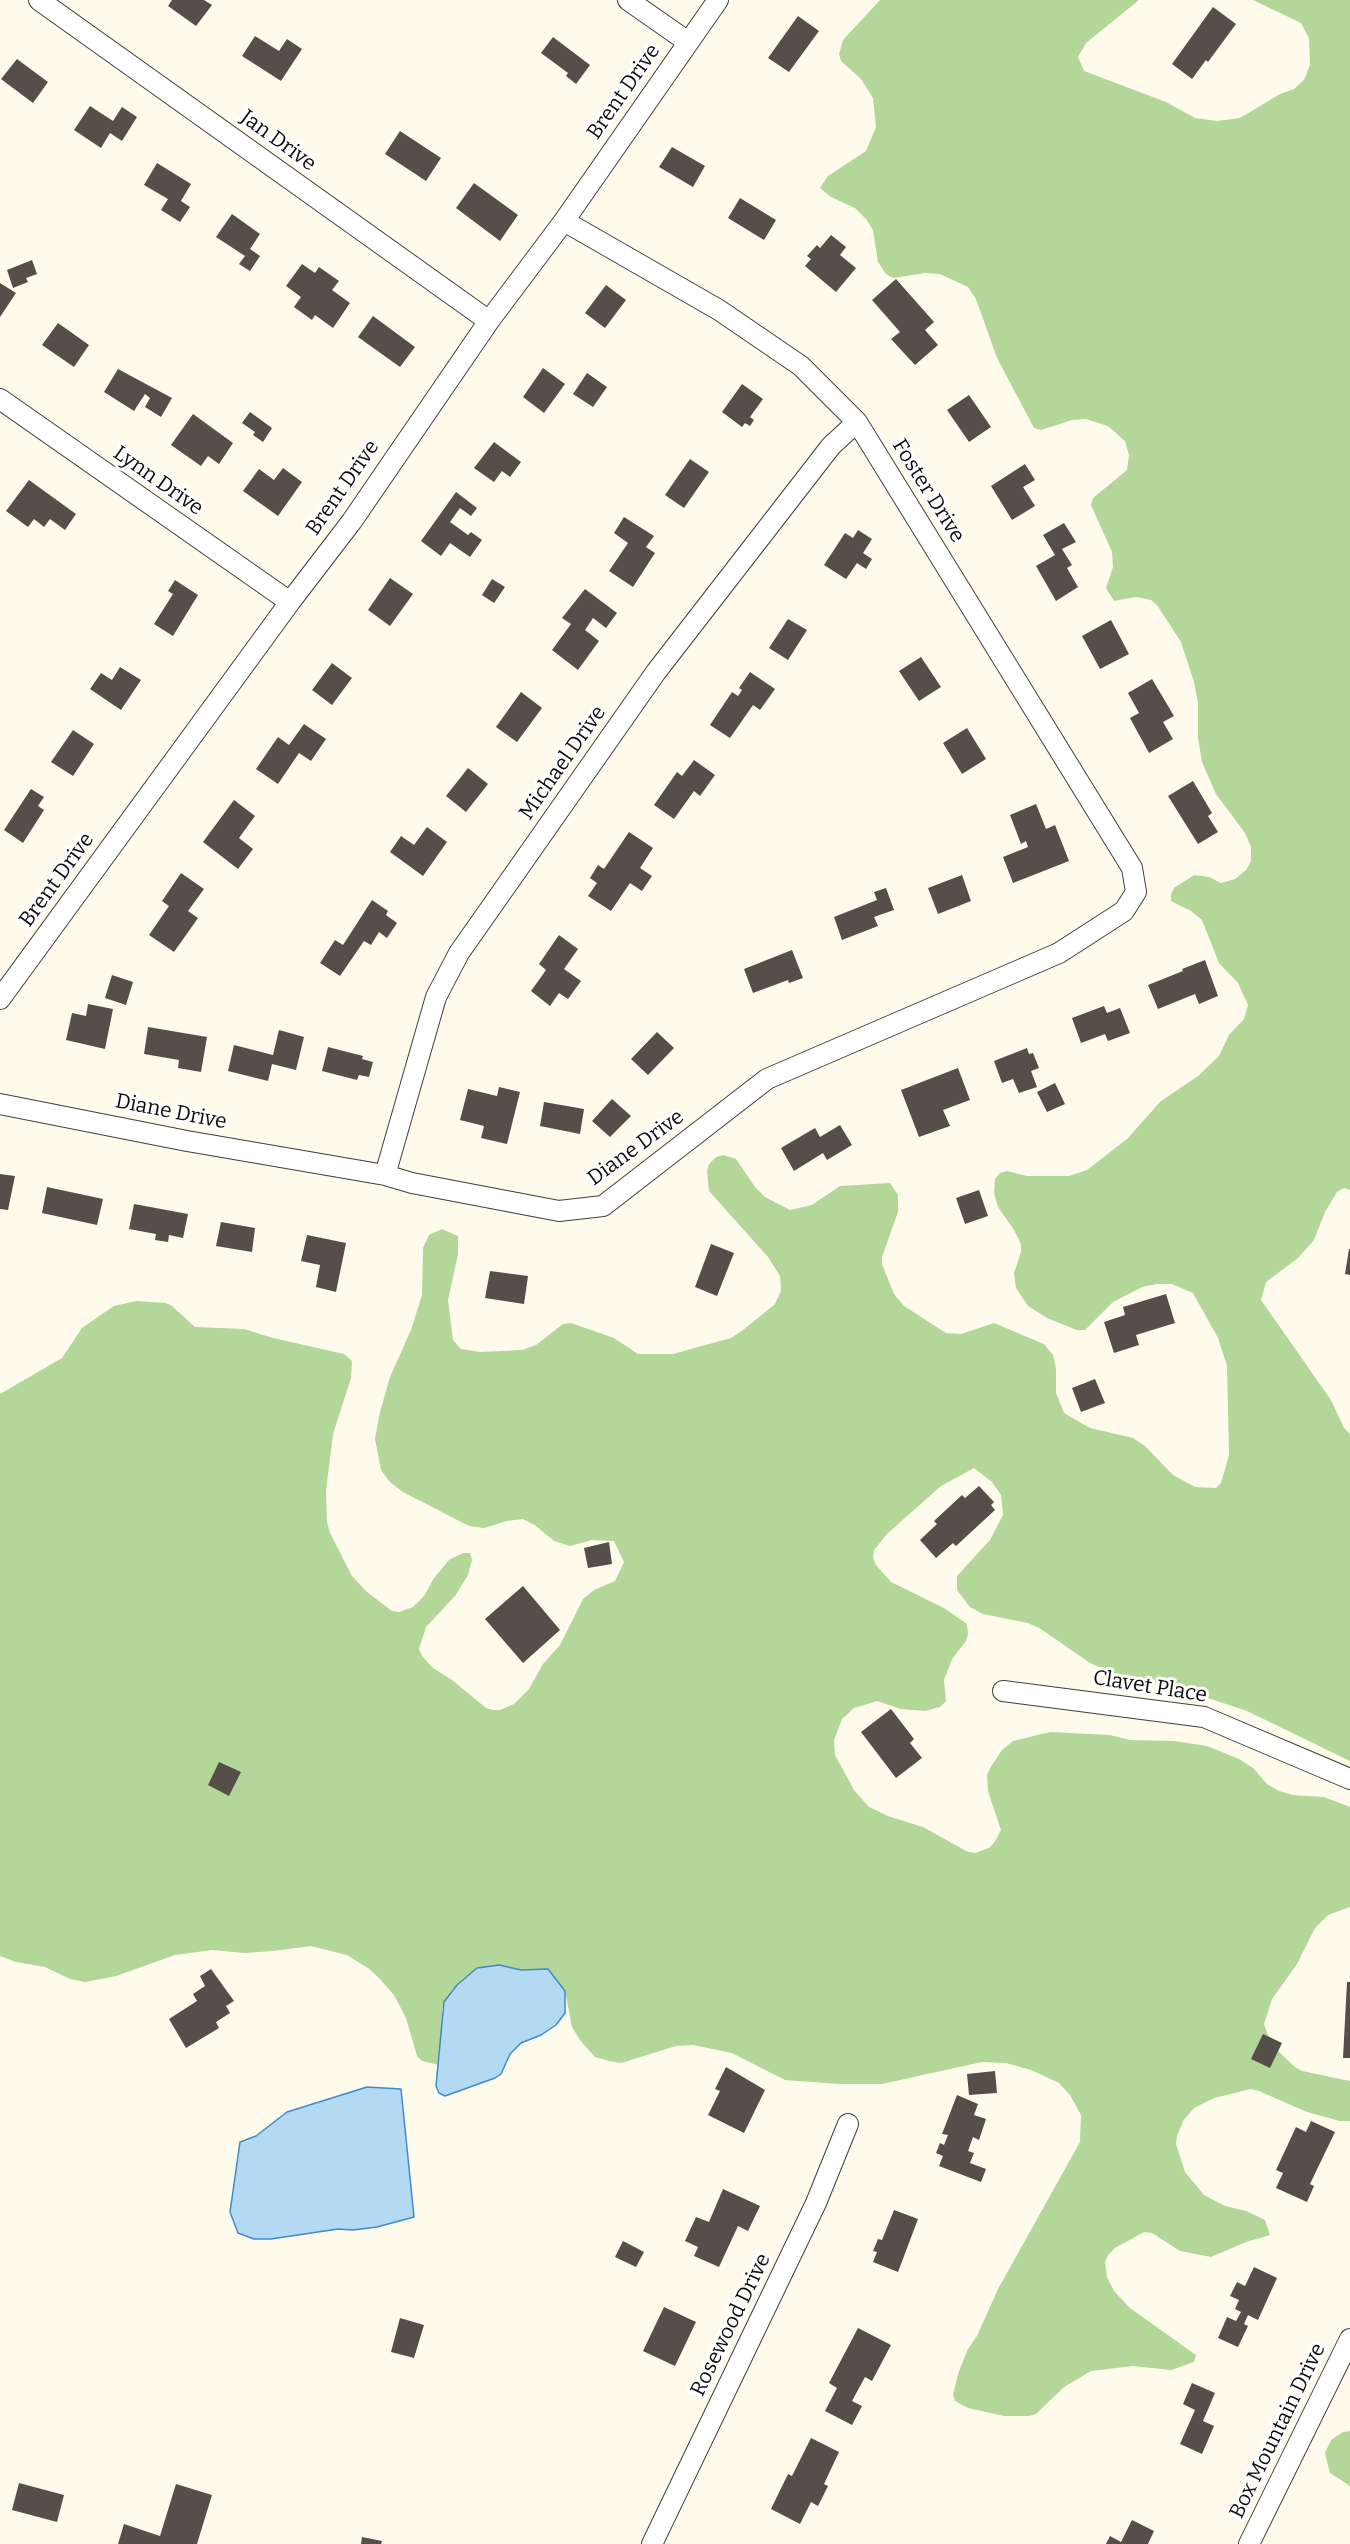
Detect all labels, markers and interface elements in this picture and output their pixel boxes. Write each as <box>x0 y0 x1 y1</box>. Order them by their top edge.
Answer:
street label: Brent Drive <box>582 40 666 144</box>
street label: Jan Drive <box>235 105 321 177</box>
street label: Foster Drive <box>886 435 970 547</box>
street label: Brent Drive <box>301 436 385 540</box>
street label: Lynn Drive <box>108 441 208 521</box>
street label: Michael Drive <box>514 701 612 825</box>
street label: Brent Drive <box>14 828 100 932</box>
street label: Diane Drive <box>113 1089 229 1135</box>
street label: Diane Drive <box>583 1105 689 1191</box>
street label: Clavet Place <box>1091 1666 1209 1708</box>
street label: Rosewood Drive <box>686 2250 776 2400</box>
street label: Box Mountain Drive <box>1225 2339 1331 2523</box>

